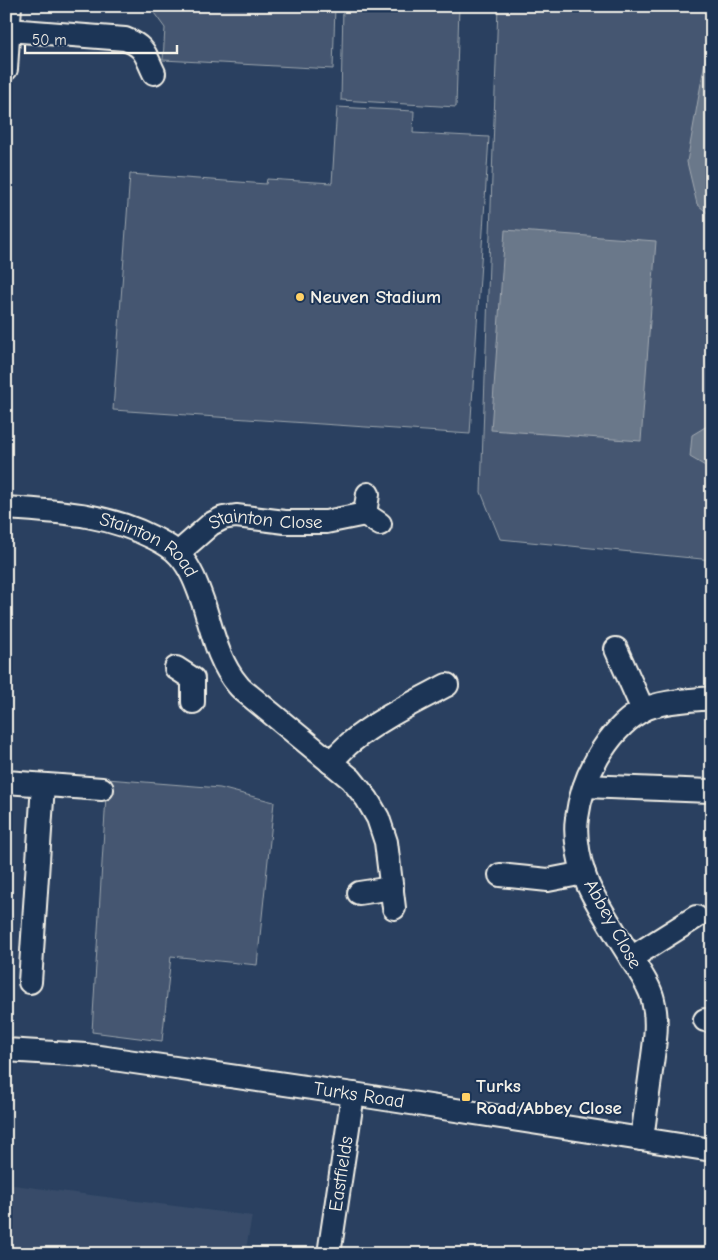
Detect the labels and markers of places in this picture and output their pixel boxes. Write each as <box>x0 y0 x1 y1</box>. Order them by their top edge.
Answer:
place label: Neuven Stadium <box>310 286 441 308</box>
marker: Neuven Stadium <box>294 291 306 303</box>
place label: Turks Road/Abbey Close <box>476 1075 622 1119</box>
marker: Turks Road/Abbey Close <box>460 1091 472 1103</box>

